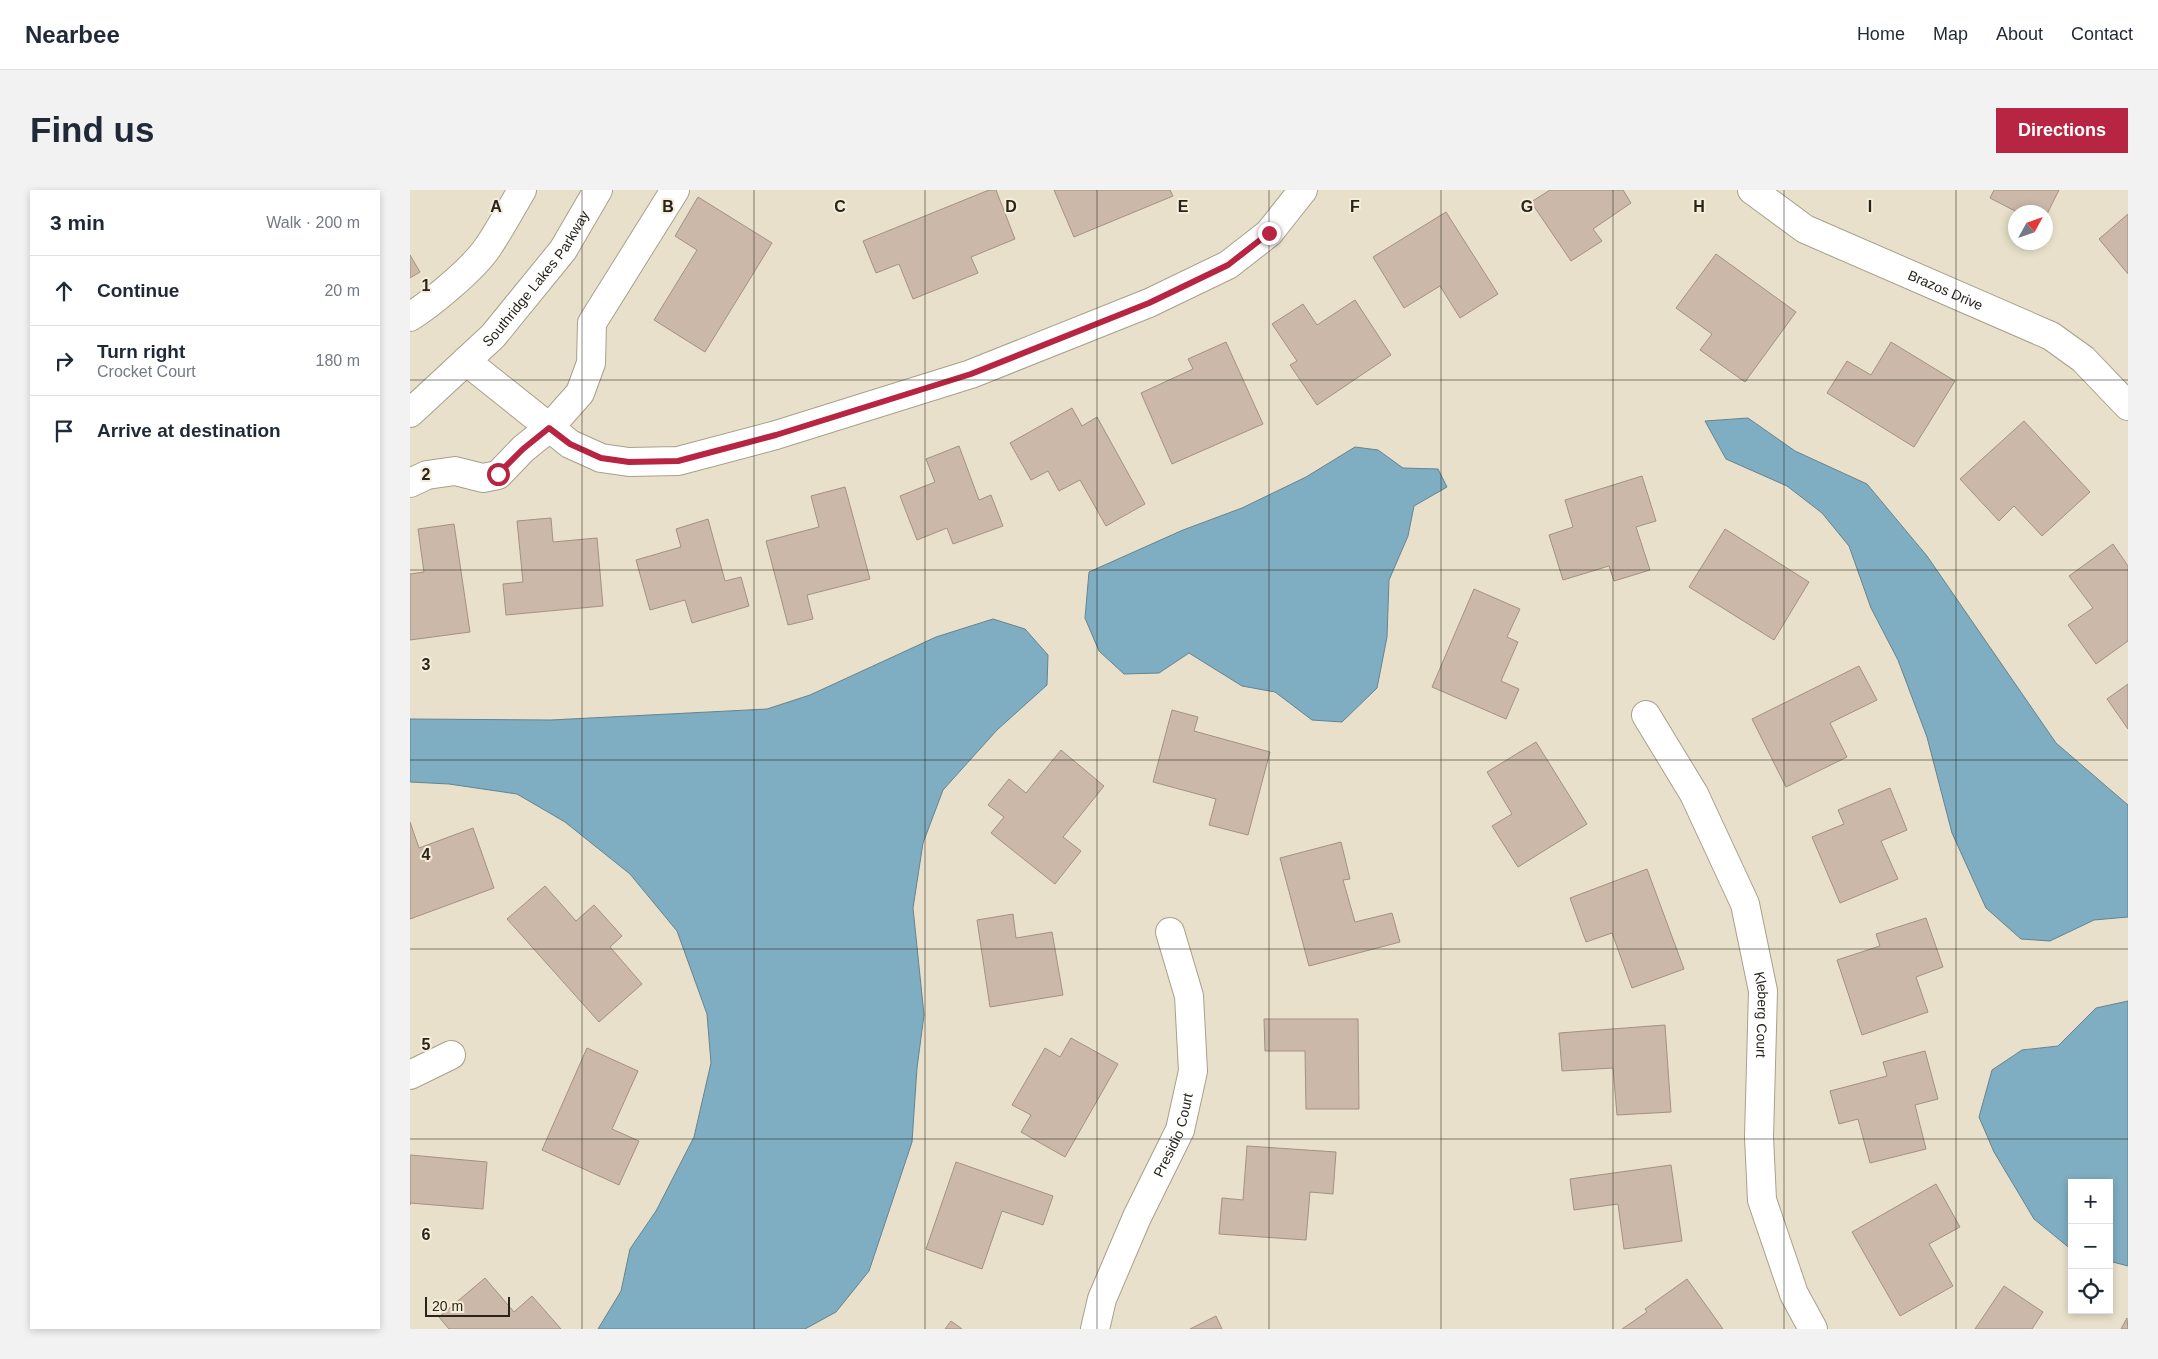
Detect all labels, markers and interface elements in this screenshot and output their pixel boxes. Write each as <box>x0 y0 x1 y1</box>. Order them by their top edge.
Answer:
text: Nearbee <box>25 21 120 48</box>
text: Home <box>1857 24 1905 44</box>
text: Map <box>1933 24 1968 44</box>
text: About <box>1996 24 2043 44</box>
text: Contact <box>2071 24 2133 44</box>
button: Directions <box>1996 108 2128 153</box>
text: Find us <box>30 110 154 149</box>
text: A <box>490 198 502 215</box>
text: B <box>662 198 674 215</box>
text: C <box>834 198 846 215</box>
text: D <box>1005 198 1017 215</box>
text: E <box>1178 198 1189 215</box>
text: F <box>1350 198 1360 215</box>
text: G <box>1521 198 1533 215</box>
text: H <box>1693 198 1705 215</box>
text: I <box>1868 198 1872 215</box>
north arrow <box>2008 205 2053 250</box>
street label: Southridge Lakes Parkway <box>479 208 592 350</box>
text: 3 min <box>50 211 105 234</box>
text: Walk · 200 m <box>266 214 360 231</box>
route end <box>1258 222 1281 245</box>
street label: Brazos Drive <box>1906 267 1986 314</box>
icon: ahead <box>50 277 78 305</box>
text: 1 <box>422 277 431 294</box>
text: Continue <box>97 280 179 301</box>
text: 20 m <box>324 282 360 299</box>
text: Turn right <box>97 341 185 362</box>
icon: right <box>50 347 78 375</box>
text: 180 m <box>316 352 360 369</box>
text: Crocket Court <box>97 363 196 380</box>
icon: arrive <box>50 417 78 445</box>
text: Arrive at destination <box>97 420 281 441</box>
route start <box>487 463 510 486</box>
text: 2 <box>422 466 431 483</box>
text: 3 <box>422 656 431 673</box>
text: 4 <box>422 846 431 863</box>
street label: Kleberg Court <box>1751 970 1771 1058</box>
text: 5 <box>422 1036 431 1053</box>
street label: Presidio Court <box>1150 1092 1196 1180</box>
map controls <box>2068 1179 2113 1314</box>
button: + <box>2068 1179 2113 1224</box>
button: − <box>2068 1224 2113 1269</box>
text: 6 <box>422 1226 431 1243</box>
button: locate <box>2068 1269 2113 1314</box>
scale bar <box>425 1294 510 1317</box>
text: 20 m <box>432 1298 463 1314</box>

